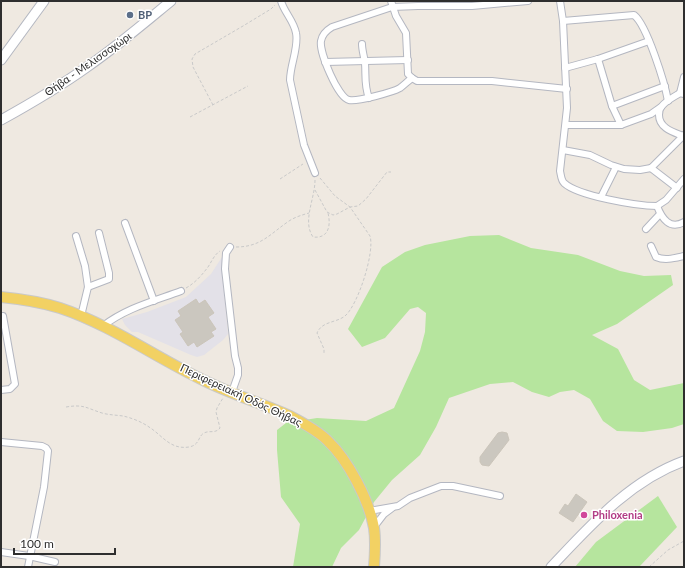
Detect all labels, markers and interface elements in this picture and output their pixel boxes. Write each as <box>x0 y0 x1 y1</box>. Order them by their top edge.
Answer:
place label: BP <box>138 8 152 21</box>
marker: BP <box>125 10 135 20</box>
street label: Θήβα - Μελισσοχώρι <box>42 29 134 98</box>
street label: Περιφερειακή Οδός Θήβας <box>178 361 304 428</box>
place label: Philoxenia <box>592 508 643 521</box>
marker: Philoxenia <box>579 510 589 520</box>
scale bar <box>14 530 115 556</box>
text: 100 m <box>20 536 54 551</box>

